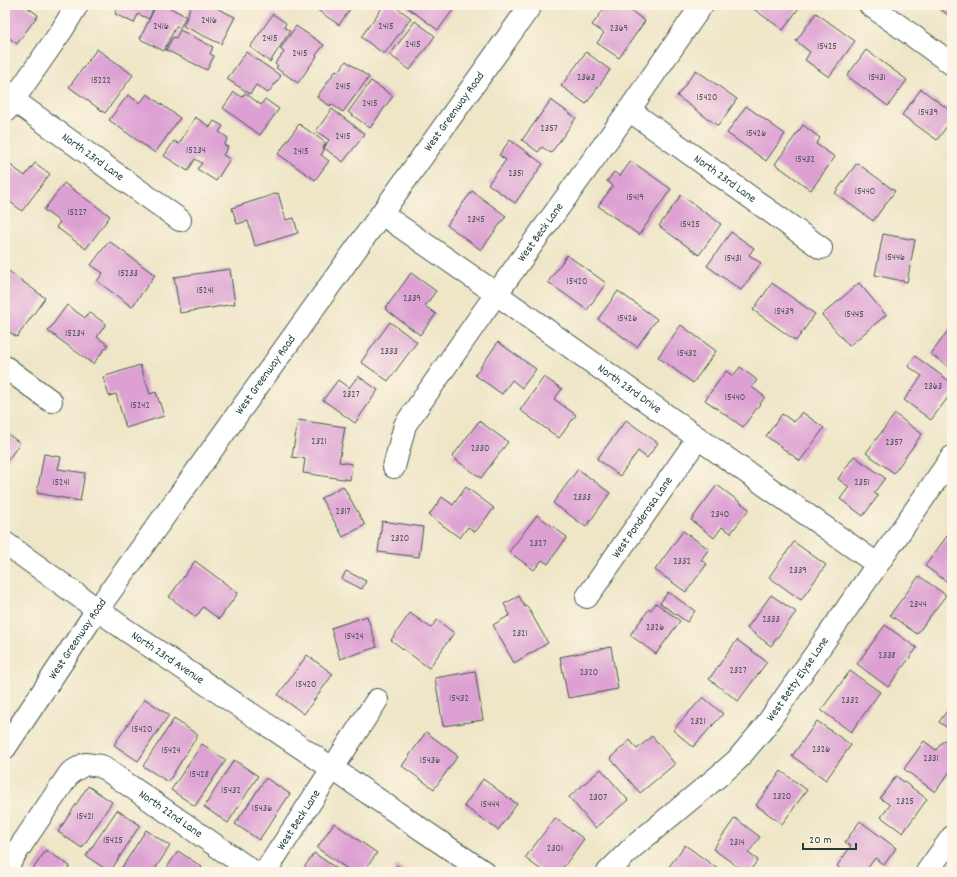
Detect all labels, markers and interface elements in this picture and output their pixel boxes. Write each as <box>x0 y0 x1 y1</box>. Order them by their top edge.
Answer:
house number: 2416 <box>201 14 217 28</box>
house number: 2416 <box>153 20 169 34</box>
house number: 2415 <box>378 20 394 34</box>
house number: 2369 <box>610 22 628 36</box>
house number: 2415 <box>262 32 278 46</box>
house number: 2415 <box>405 38 421 52</box>
house number: 15425 <box>817 40 837 54</box>
house number: 2415 <box>292 47 308 61</box>
street label: West Greenway Road <box>420 68 489 155</box>
house number: 2363 <box>577 71 595 85</box>
house number: 15431 <box>868 71 886 85</box>
house number: 15222 <box>91 74 111 88</box>
house number: 2415 <box>335 80 351 94</box>
house number: 15420 <box>697 91 717 105</box>
house number: 2415 <box>362 97 378 111</box>
house number: 15439 <box>918 106 938 120</box>
house number: 2357 <box>540 122 558 136</box>
house number: 15426 <box>746 127 766 141</box>
street label: North 23rd Lane <box>58 129 127 185</box>
house number: 2415 <box>335 130 351 144</box>
house number: 15234 <box>186 144 206 158</box>
house number: 2415 <box>293 145 309 159</box>
street label: North 23rd Lane <box>690 151 760 207</box>
house number: 15432 <box>795 153 815 167</box>
house number: 2351 <box>508 167 524 181</box>
house number: 15440 <box>855 185 875 199</box>
house number: 15419 <box>626 191 644 205</box>
street label: West Beck Lane <box>514 199 568 265</box>
house number: 15227 <box>67 206 87 220</box>
house number: 2345 <box>467 213 485 227</box>
house number: 15425 <box>680 218 700 232</box>
house number: 15446 <box>885 251 905 265</box>
house number: 15431 <box>724 252 742 266</box>
house number: 15233 <box>118 267 138 281</box>
house number: 15420 <box>567 275 587 289</box>
house number: 15241 <box>196 284 214 298</box>
house number: 2339 <box>403 292 421 306</box>
house number: 15439 <box>774 305 794 319</box>
house number: 15445 <box>844 308 864 322</box>
house number: 15426 <box>617 312 637 326</box>
house number: 15234 <box>65 327 85 341</box>
street label: West Greenway Road <box>231 332 300 418</box>
house number: 2333 <box>380 345 398 359</box>
house number: 15432 <box>677 347 697 361</box>
street label: North 23rd Drive <box>594 360 665 418</box>
house number: 2363 <box>924 380 942 394</box>
house number: 2327 <box>342 388 360 402</box>
house number: 15440 <box>725 391 745 405</box>
house number: 15242 <box>130 399 150 413</box>
house number: 2321 <box>311 435 327 449</box>
house number: 2357 <box>885 436 903 450</box>
house number: 2330 <box>471 442 489 456</box>
street label: West Ponderosa Lane <box>608 473 677 562</box>
house number: 15241 <box>52 476 70 490</box>
house number: 2351 <box>854 476 870 490</box>
house number: 2333 <box>573 491 591 505</box>
house number: 2317 <box>336 505 351 519</box>
house number: 2340 <box>711 508 729 522</box>
house number: 2320 <box>391 532 409 546</box>
house number: 2327 <box>529 537 547 551</box>
house number: 2332 <box>673 555 691 569</box>
house number: 2339 <box>789 564 807 578</box>
street label: West Greenway Road <box>44 595 111 683</box>
house number: 2344 <box>909 598 927 612</box>
house number: 2333 <box>762 613 780 627</box>
house number: 2326 <box>646 621 664 635</box>
street label: North 23rd Avenue <box>128 627 207 689</box>
house number: 2321 <box>512 627 528 641</box>
house number: 15424 <box>344 630 364 644</box>
street label: West Betty Elyse Lane <box>762 634 833 725</box>
house number: 2338 <box>878 649 896 663</box>
house number: 2327 <box>729 664 747 678</box>
house number: 2320 <box>580 666 598 680</box>
house number: 15420 <box>296 678 316 692</box>
house number: 15432 <box>449 692 469 706</box>
house number: 2332 <box>841 694 859 708</box>
house number: 2321 <box>690 715 706 729</box>
house number: 15420 <box>132 723 152 737</box>
house number: 2326 <box>812 743 830 757</box>
house number: 15424 <box>161 744 181 758</box>
house number: 2331 <box>923 752 939 766</box>
house number: 15436 <box>420 754 440 768</box>
house number: 15428 <box>189 768 209 782</box>
house number: 15432 <box>221 784 241 798</box>
street label: North 22nd Lane <box>135 786 206 842</box>
street label: West Beck Lane <box>273 786 325 854</box>
house number: 2320 <box>773 790 791 804</box>
house number: 2307 <box>589 791 607 805</box>
house number: 2325 <box>896 795 914 809</box>
house number: 15444 <box>480 798 500 812</box>
house number: 15436 <box>252 802 272 816</box>
house number: 15421 <box>76 810 94 824</box>
scale bar <box>803 825 856 851</box>
text: 20 m <box>809 832 832 849</box>
house number: 15425 <box>103 834 123 848</box>
house number: 2314 <box>729 836 745 850</box>
house number: 2301 <box>547 842 563 856</box>

